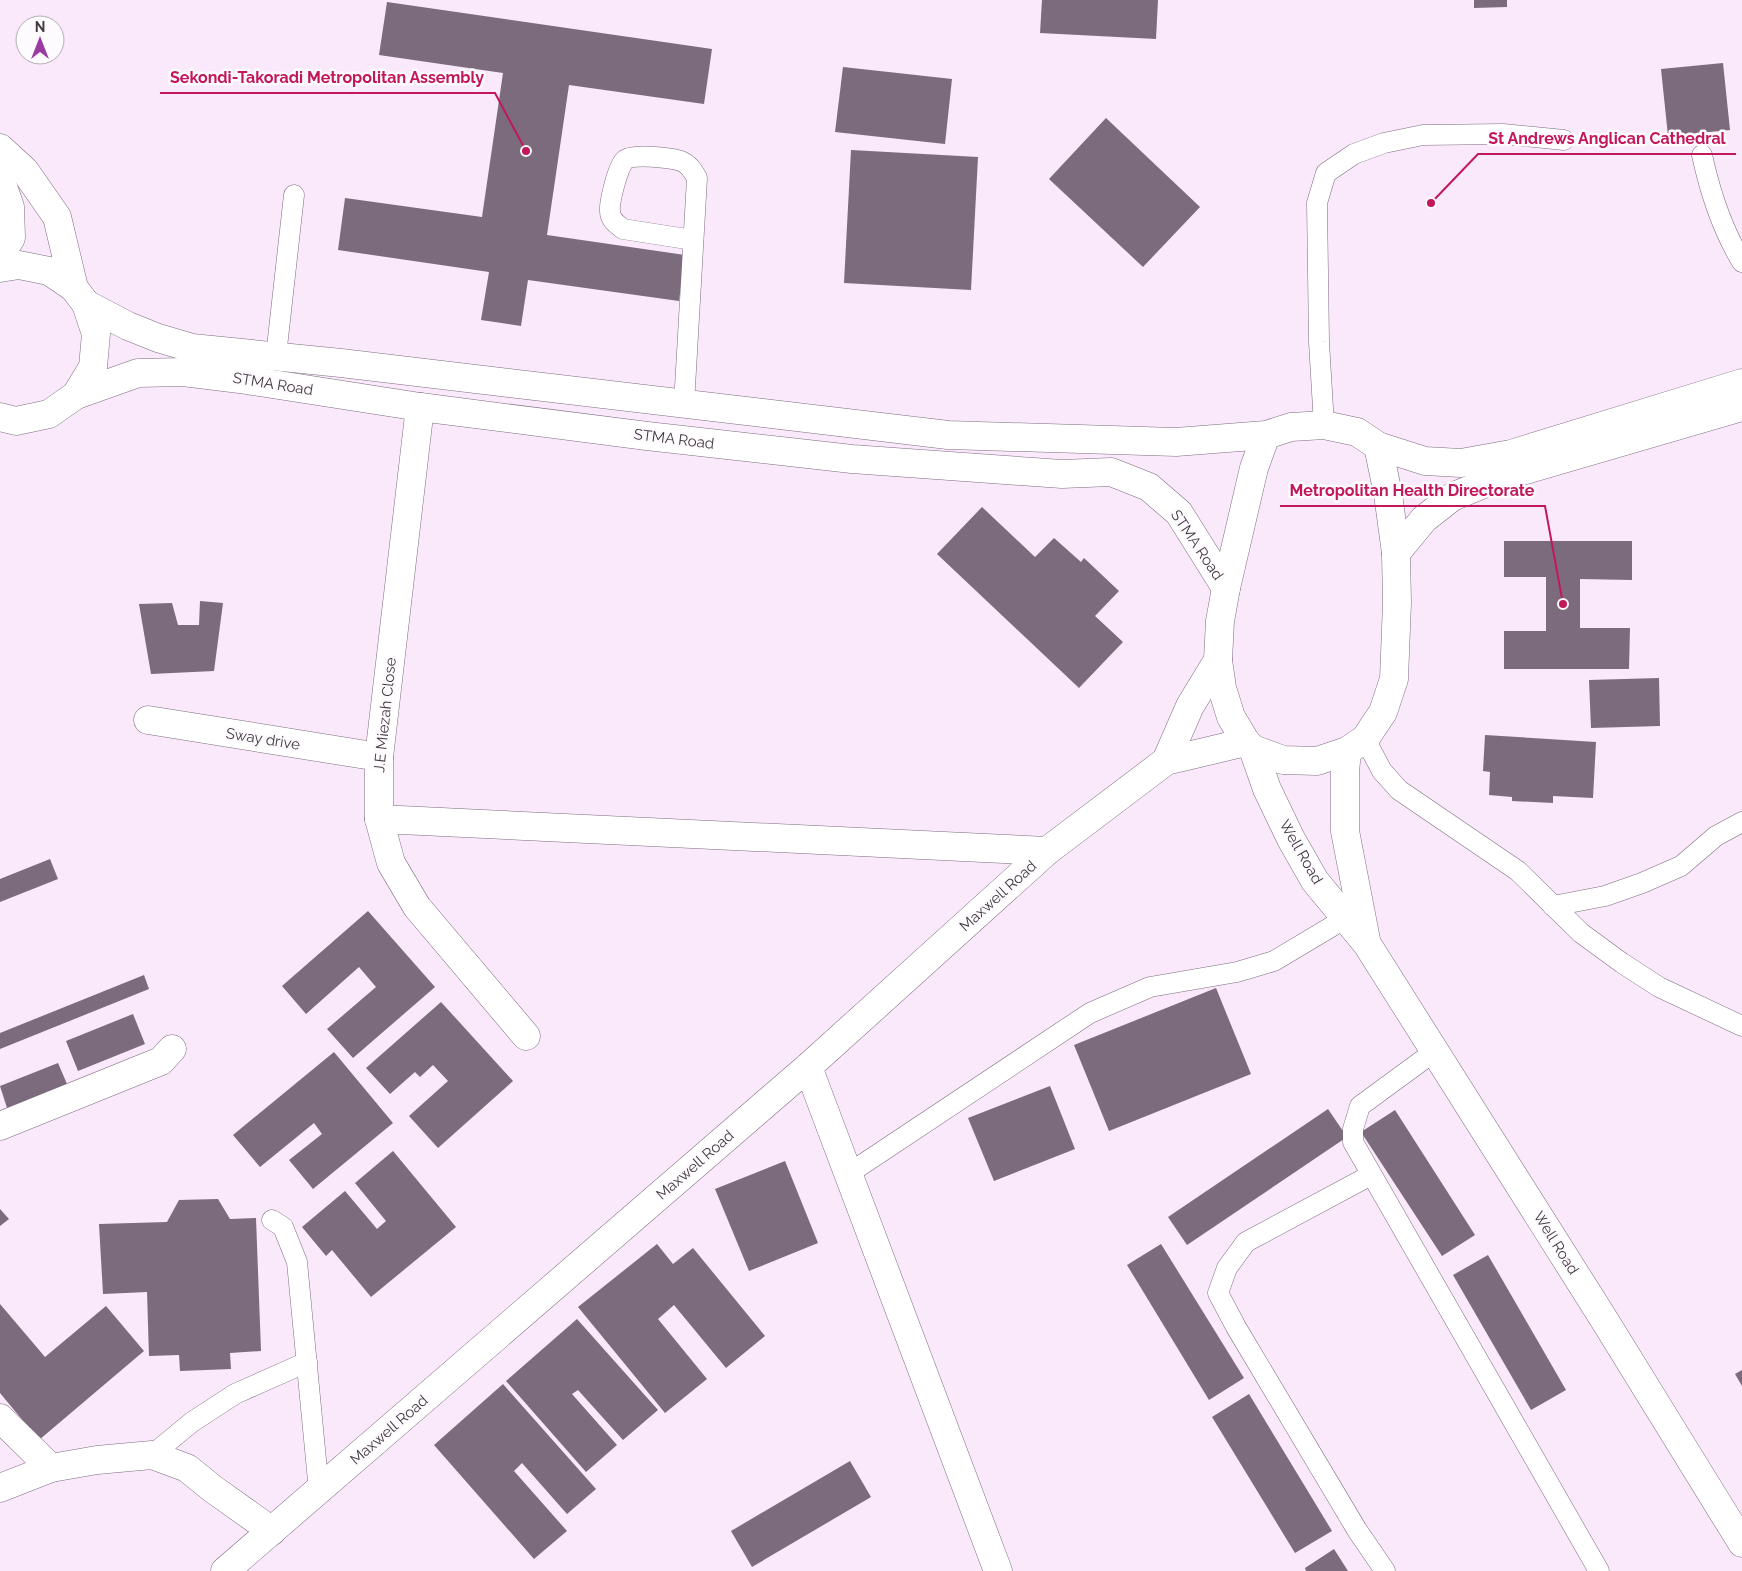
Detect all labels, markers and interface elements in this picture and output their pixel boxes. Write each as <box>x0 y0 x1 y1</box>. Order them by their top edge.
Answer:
north arrow <box>15 15 65 65</box>
text: N <box>35 19 45 35</box>
callout: Sekondi-Takoradi Metropolitan Assembly <box>160 62 495 93</box>
text: Sekondi-Takoradi Metropolitan Assembly <box>170 68 484 87</box>
callout: St Andrews Anglican Cathedral <box>1478 123 1736 154</box>
text: St Andrews Anglican Cathedral <box>1488 129 1727 148</box>
street label: STMA Road <box>232 369 314 399</box>
street label: STMA Road <box>633 425 715 453</box>
callout: Metropolitan Health Directorate <box>1280 475 1545 506</box>
text: Metropolitan Health Directorate <box>1290 481 1535 500</box>
street label: STMA Road <box>1167 506 1227 584</box>
street label: J.E Miezah Close <box>370 656 400 773</box>
street label: Sway drive <box>225 724 302 754</box>
street label: Well Road <box>1275 817 1327 887</box>
street label: Maxwell Road <box>956 857 1040 935</box>
street label: Maxwell Road <box>652 1126 738 1204</box>
street label: Well Road <box>1530 1208 1582 1278</box>
street label: Maxwell Road <box>346 1391 432 1469</box>

